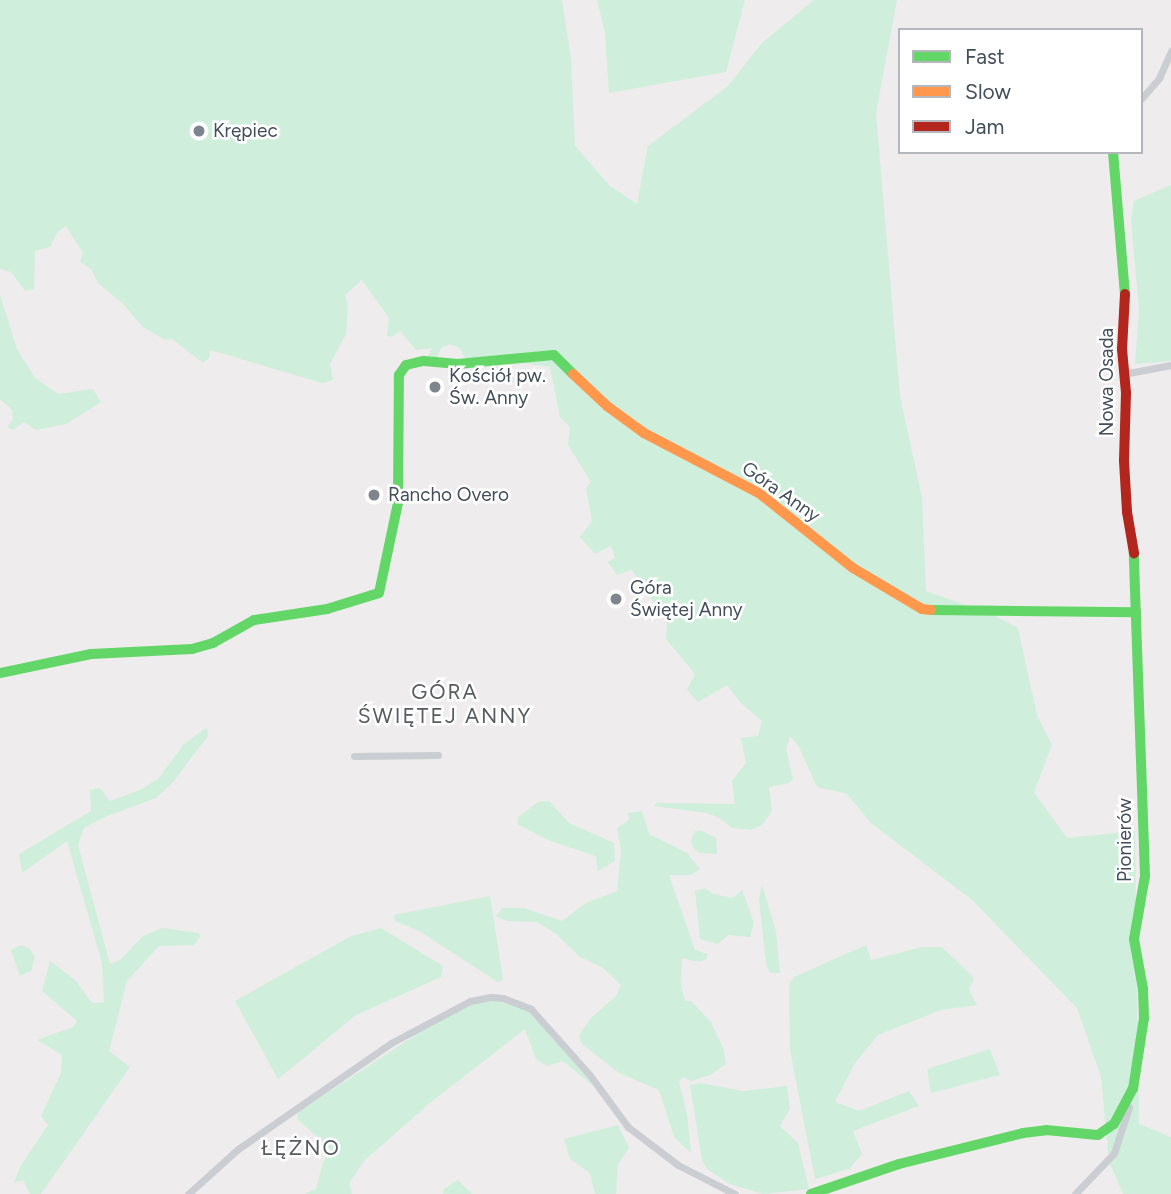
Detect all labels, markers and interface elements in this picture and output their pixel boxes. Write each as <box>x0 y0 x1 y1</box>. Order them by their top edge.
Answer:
legend <box>898 28 1143 154</box>
text: Fast <box>965 44 1005 69</box>
text: Slow <box>965 79 1011 104</box>
text: Jam <box>965 114 1004 139</box>
place label: Krępiec <box>213 120 278 142</box>
marker: Krępiec <box>191 123 207 139</box>
street label: Nowa Osada <box>1096 328 1118 436</box>
place label: Kościół pw. Św. Anny <box>449 365 546 409</box>
marker: Kościół pw. Św. Anny <box>427 379 443 395</box>
street label: Góra Anny <box>738 457 824 527</box>
place label: Rancho Overo <box>388 484 509 506</box>
marker: Rancho Overo <box>366 487 382 503</box>
place label: Góra Świętej Anny <box>630 577 743 621</box>
marker: Góra Świętej Anny <box>608 591 624 607</box>
district label: GÓRA ŚWIĘTEJ ANNY <box>359 679 531 729</box>
street label: Pionierów <box>1114 798 1136 882</box>
district label: ŁĘŻNO <box>262 1135 340 1161</box>

